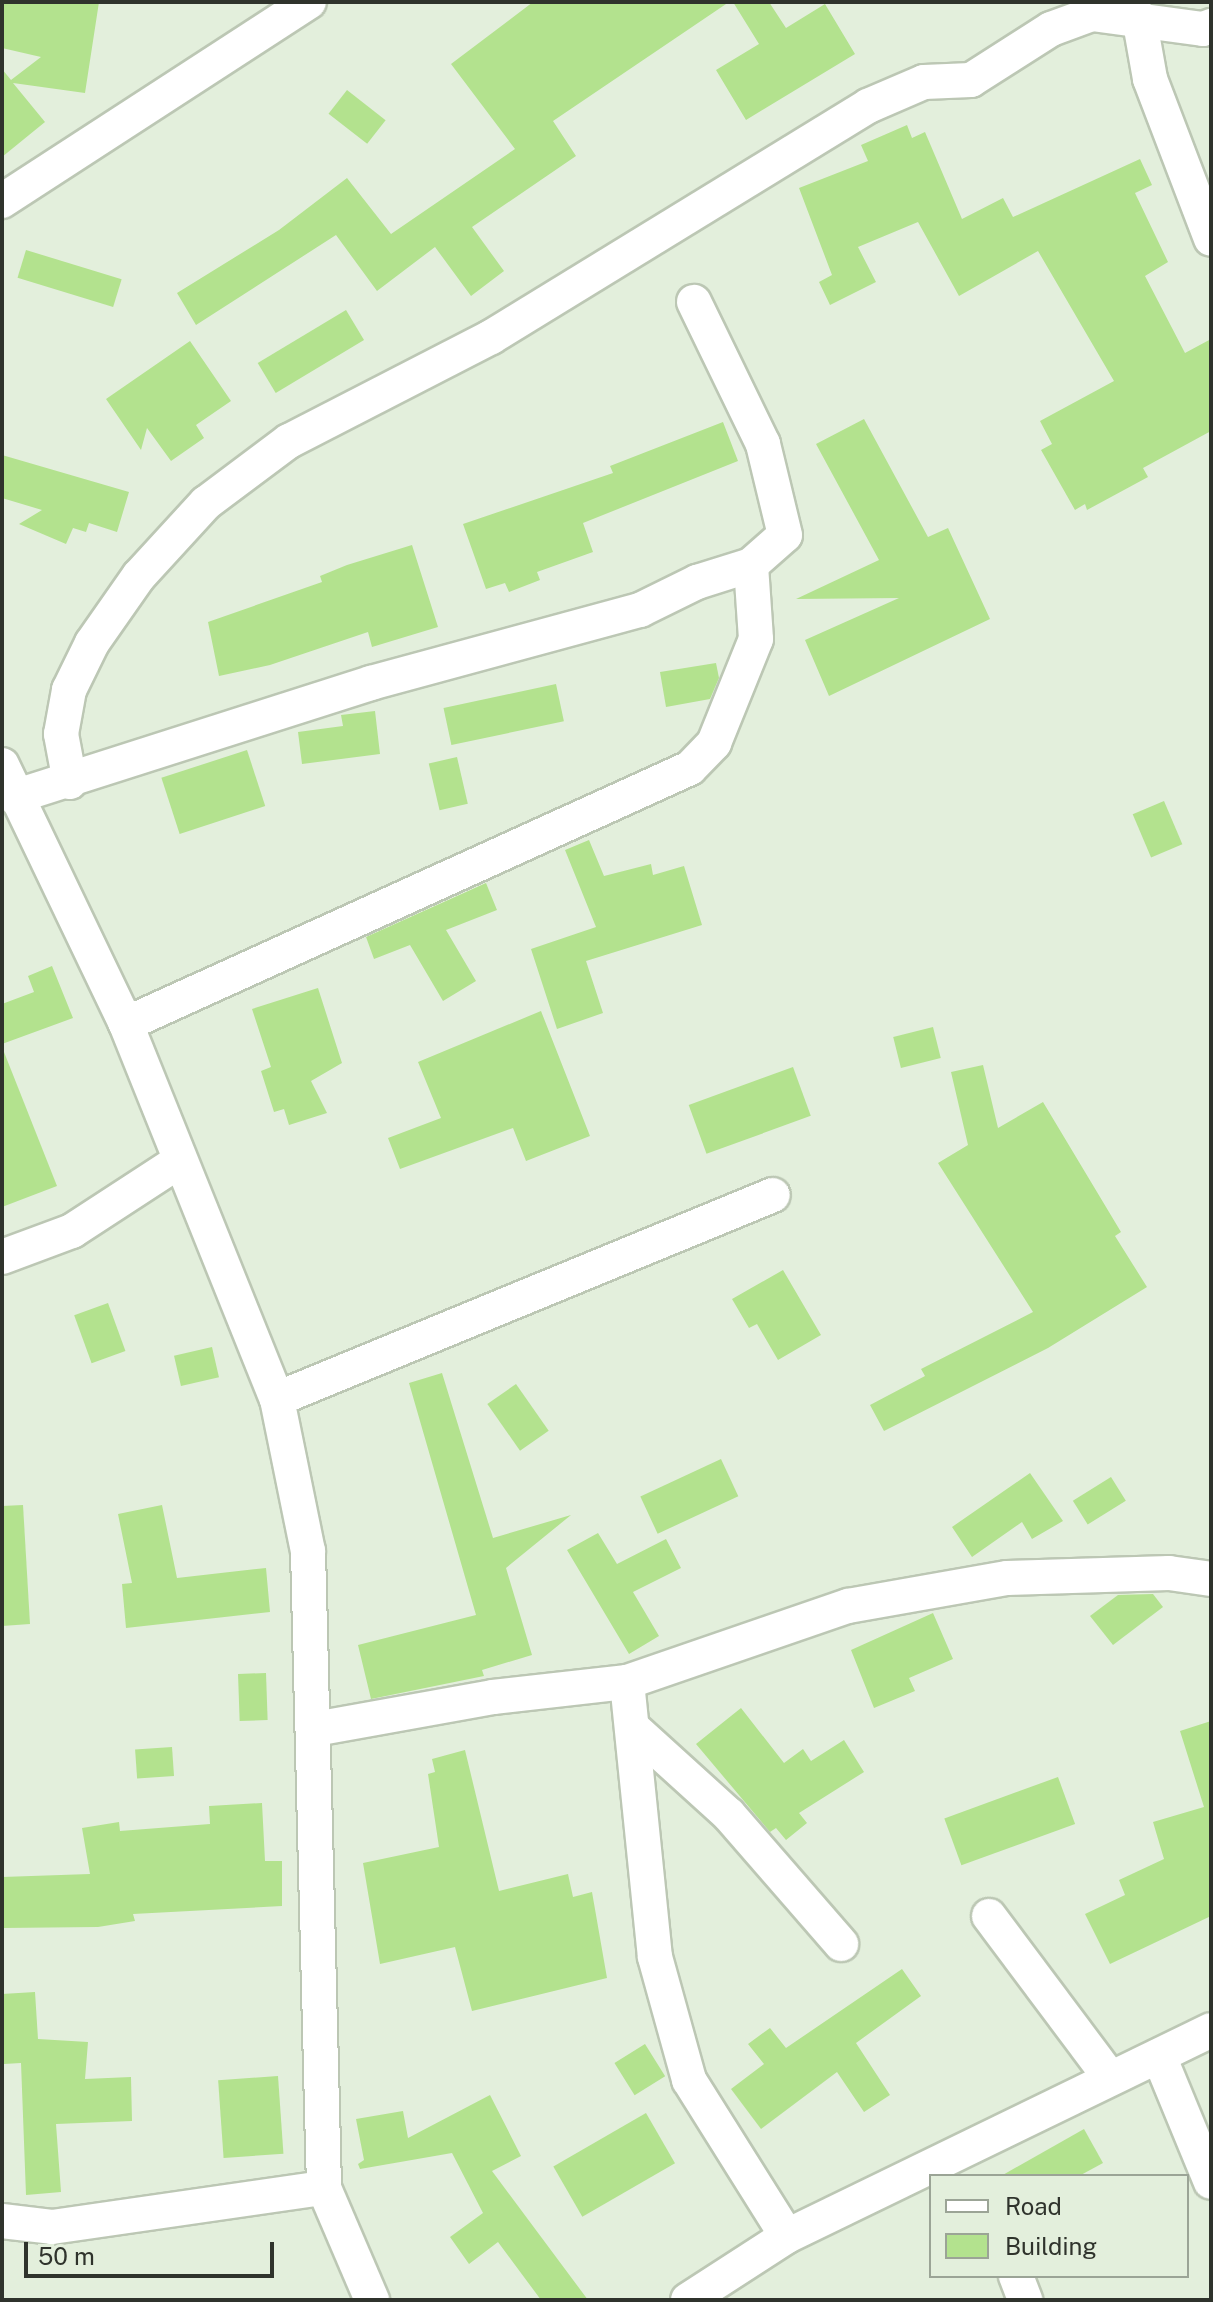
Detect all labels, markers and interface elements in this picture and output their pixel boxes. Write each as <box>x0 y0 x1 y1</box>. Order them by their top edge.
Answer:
legend <box>929 2174 1189 2278</box>
text: Road <box>1005 2192 1062 2220</box>
scale bar <box>28 2226 278 2276</box>
text: Building <box>1005 2232 1097 2260</box>
text: 50 m <box>38 2242 95 2270</box>

